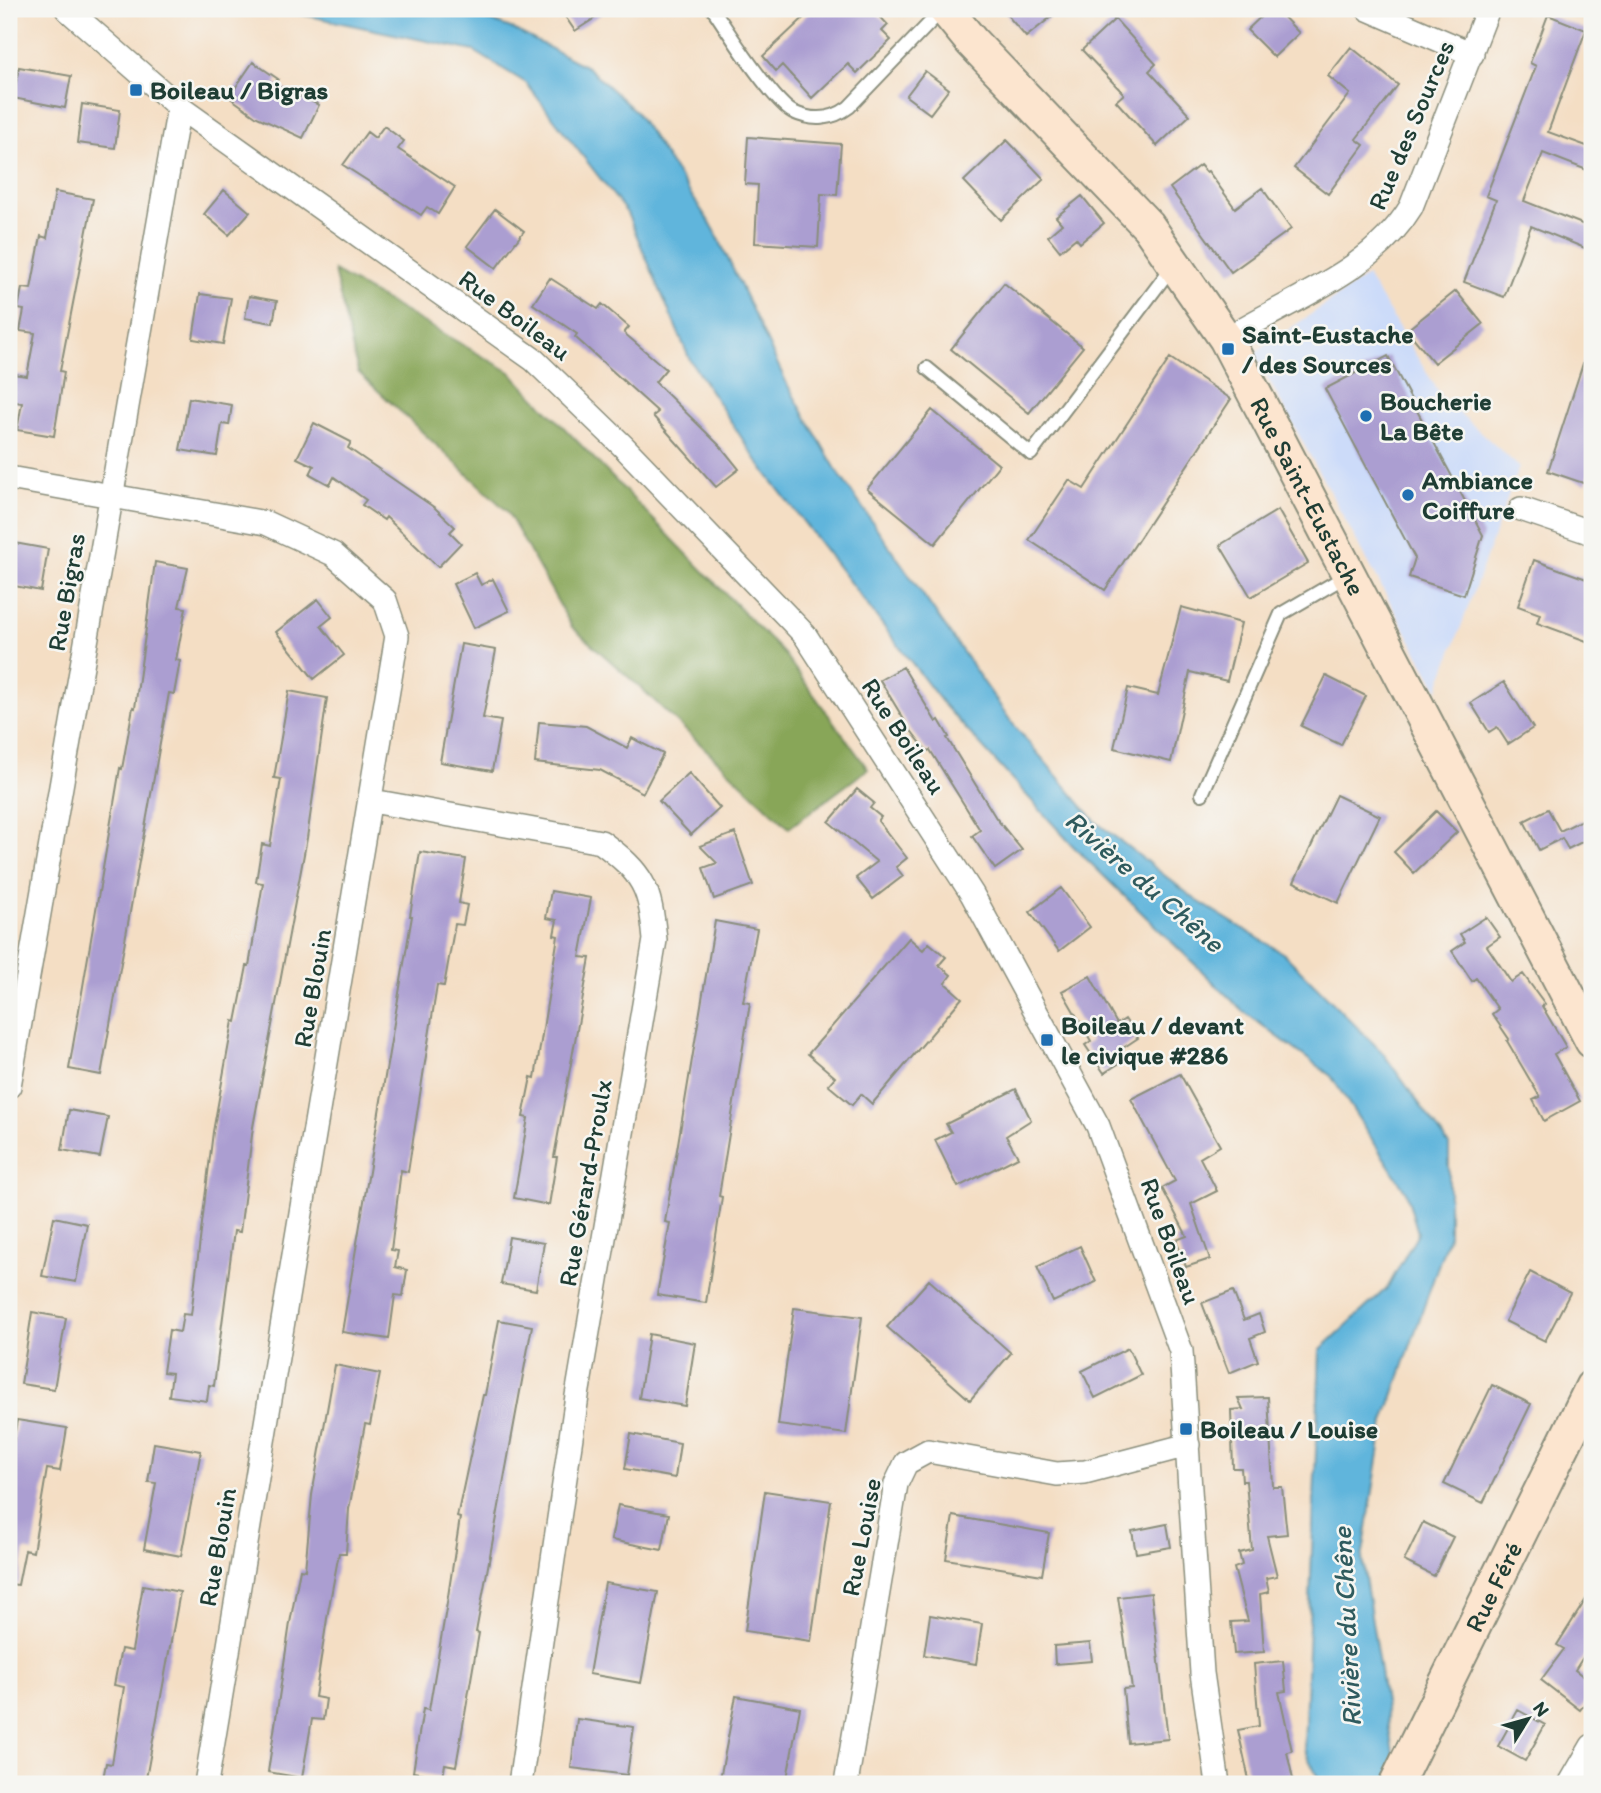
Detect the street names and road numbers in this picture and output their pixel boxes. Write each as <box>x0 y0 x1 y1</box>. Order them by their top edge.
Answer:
street label: Rue des Sources <box>1361 35 1461 215</box>
street label: Rue Boileau <box>453 262 577 368</box>
street label: Rue Saint-Eustache <box>1243 392 1373 601</box>
street label: Rue Bigras <box>40 530 92 654</box>
street label: Rue Boileau <box>855 672 953 800</box>
street label: Rue Blouin <box>286 926 338 1050</box>
street label: Rue Gérard-Proulx <box>551 1077 619 1289</box>
street label: Rue Boileau <box>1133 1173 1209 1309</box>
street label: Rue Louise <box>834 1475 888 1599</box>
street label: Rue Blouin <box>191 1485 243 1609</box>
street label: Rue Féré <box>1458 1536 1529 1637</box>

